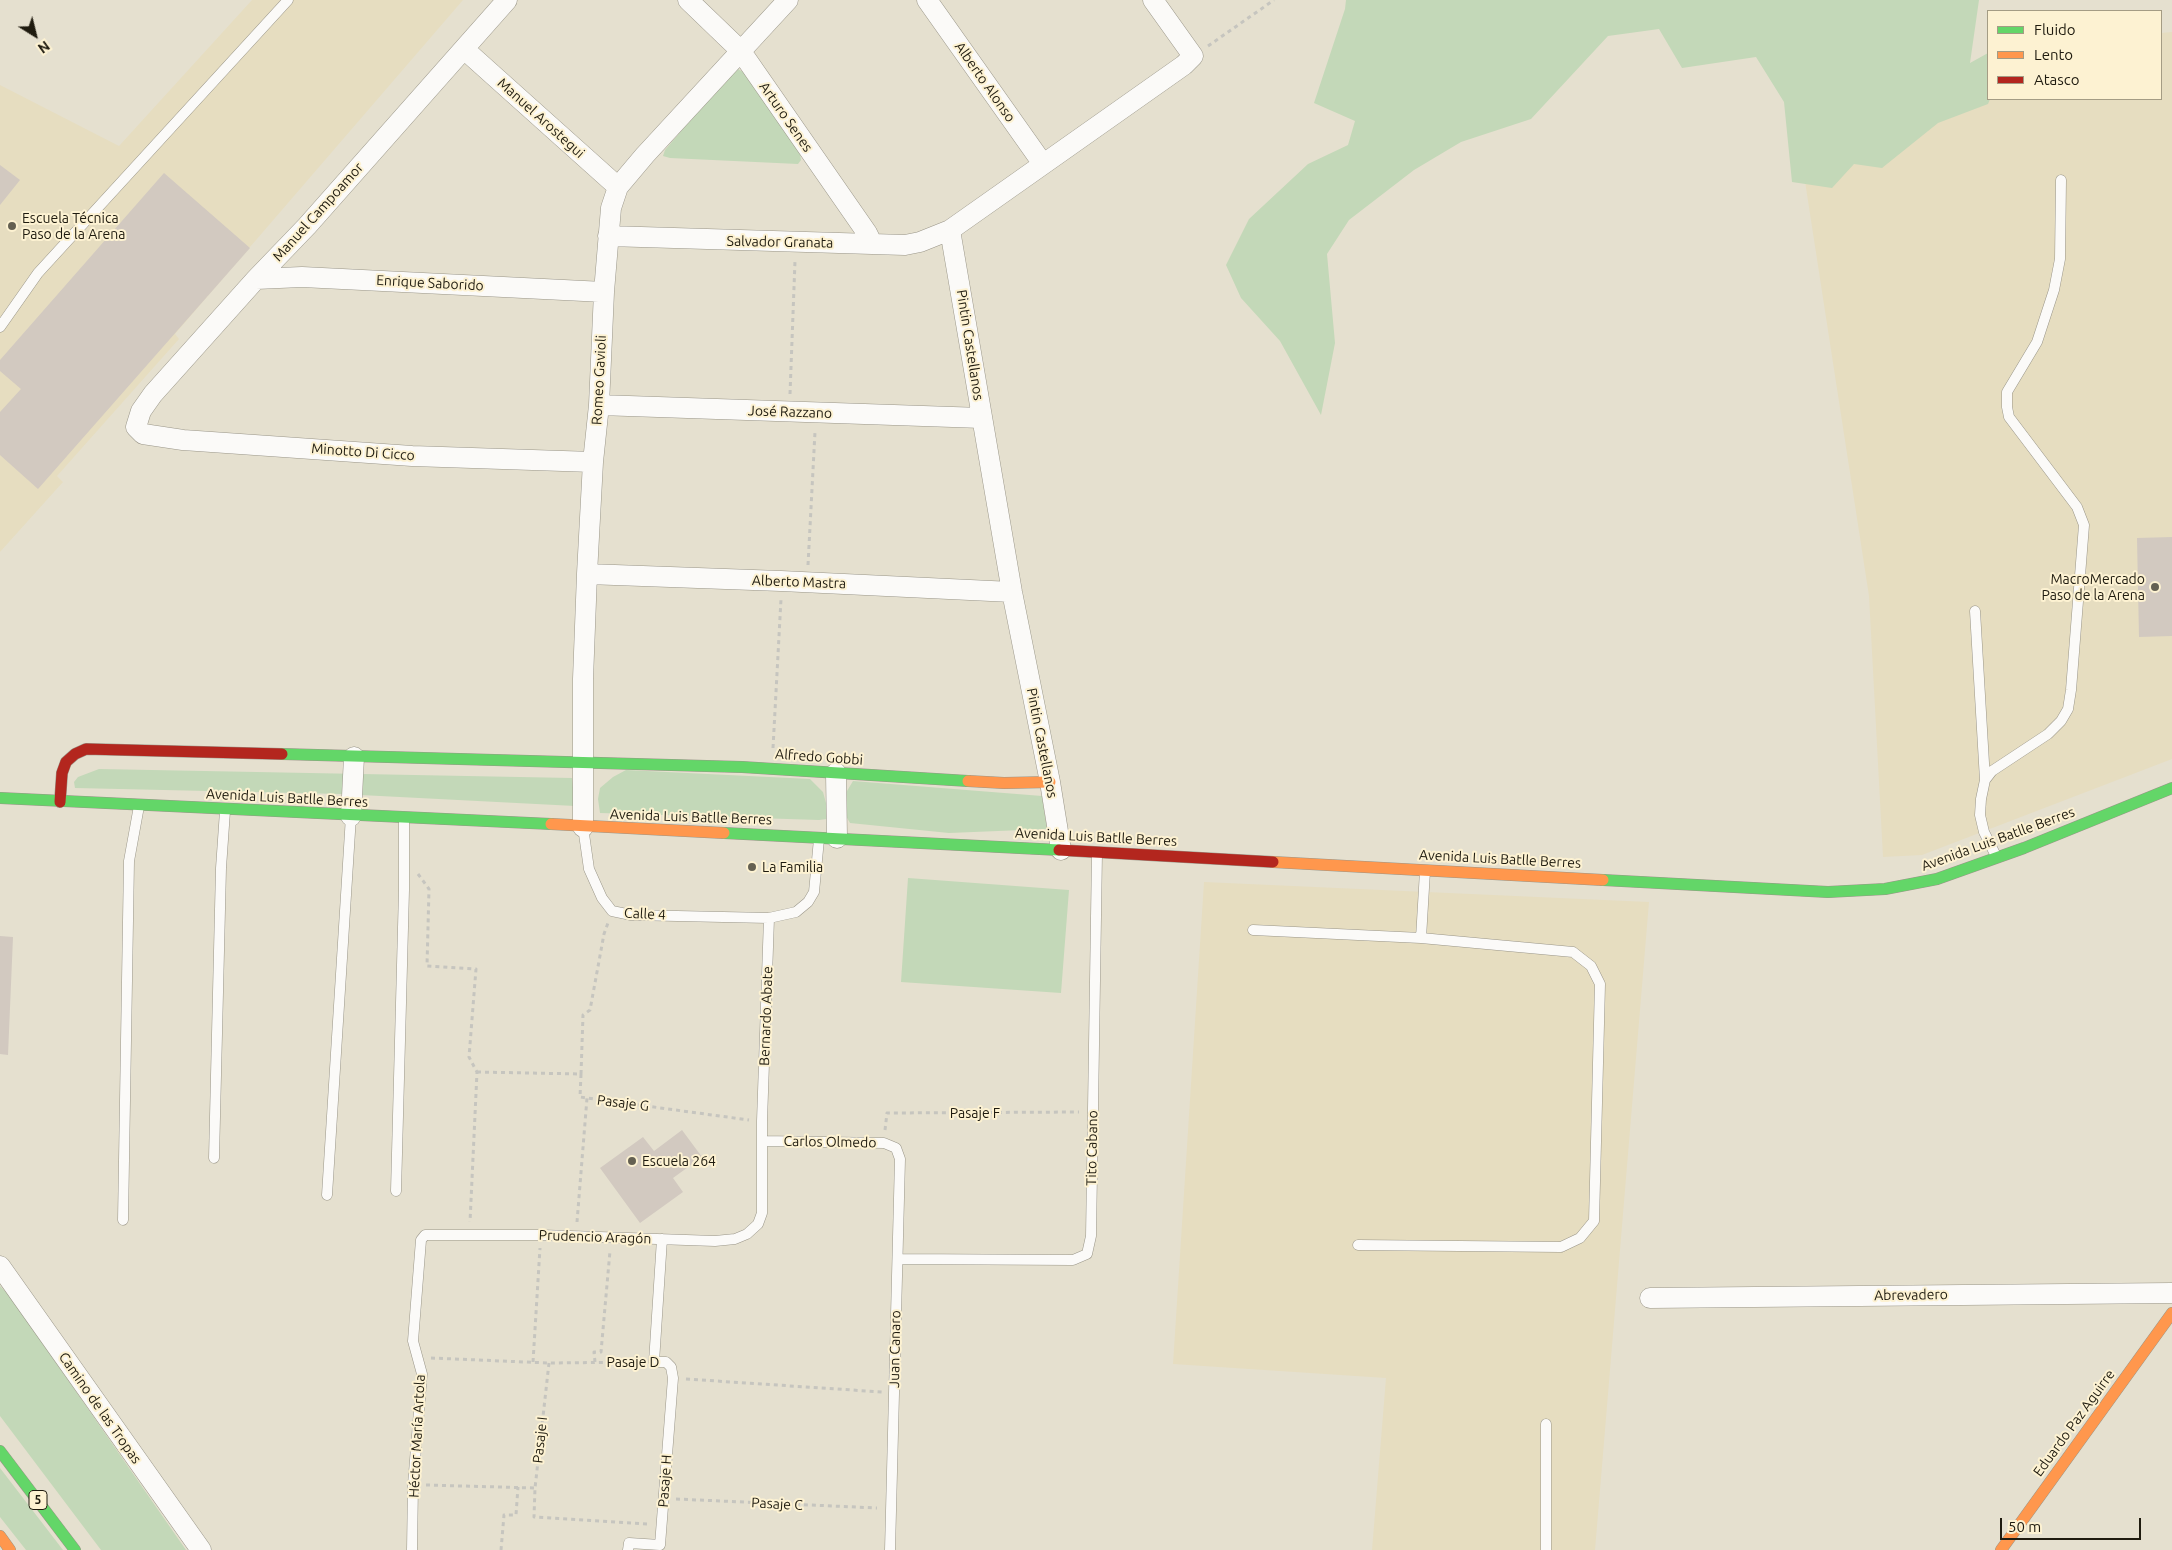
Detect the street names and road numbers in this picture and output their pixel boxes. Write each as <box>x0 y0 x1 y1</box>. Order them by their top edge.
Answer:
street label: Alberto Alonso <box>951 39 1019 125</box>
street label: Manuel Arostegui <box>494 75 588 161</box>
street label: Arturo Senes <box>756 79 816 155</box>
street label: Manuel Campoamor <box>269 159 367 265</box>
street label: Salvador Granata <box>726 233 834 251</box>
street label: Enrique Saborido <box>376 272 484 294</box>
street label: Pintin Castellanos <box>953 288 987 402</box>
street label: Romeo Gavioli <box>588 335 610 425</box>
street label: José Razzano <box>748 402 832 422</box>
street label: Minotto Di Cicco <box>311 440 415 464</box>
street label: Alberto Mastra <box>752 572 846 592</box>
street label: Pintin Castellanos <box>1023 687 1061 799</box>
street label: Alfredo Gobbi <box>775 746 863 768</box>
street label: Avenida Luis Batlle Berres <box>206 785 368 811</box>
street label: Avenida Luis Batlle Berres <box>1919 803 2077 875</box>
street label: Avenida Luis Batlle Berres <box>610 806 772 828</box>
street label: Avenida Luis Batlle Berres <box>1015 824 1177 850</box>
street label: Avenida Luis Batlle Berres <box>1419 846 1581 872</box>
street label: Calle 4 <box>624 905 666 923</box>
street label: Bernardo Abate <box>756 966 776 1066</box>
street label: Pasaje G <box>596 1091 650 1115</box>
street label: Pasaje F <box>950 1105 1000 1121</box>
street label: Tito Cabano <box>1083 1110 1101 1186</box>
street label: Carlos Olmedo <box>783 1133 877 1151</box>
street label: Prudencio Aragón <box>538 1227 652 1247</box>
street label: Abrevadero <box>1874 1286 1948 1304</box>
street label: Juan Canaro <box>886 1310 904 1388</box>
street label: Camino de las Tropas <box>55 1349 145 1467</box>
street label: Pasaje D <box>607 1354 659 1370</box>
street label: Eduardo Paz Aguirre <box>2030 1366 2118 1480</box>
street label: Héctor María Artola <box>405 1374 429 1498</box>
street label: Pasaje I <box>529 1416 551 1464</box>
street label: Pasaje H <box>655 1454 675 1508</box>
road number: 5 <box>29 1490 47 1510</box>
street label: Pasaje C <box>751 1494 803 1514</box>

